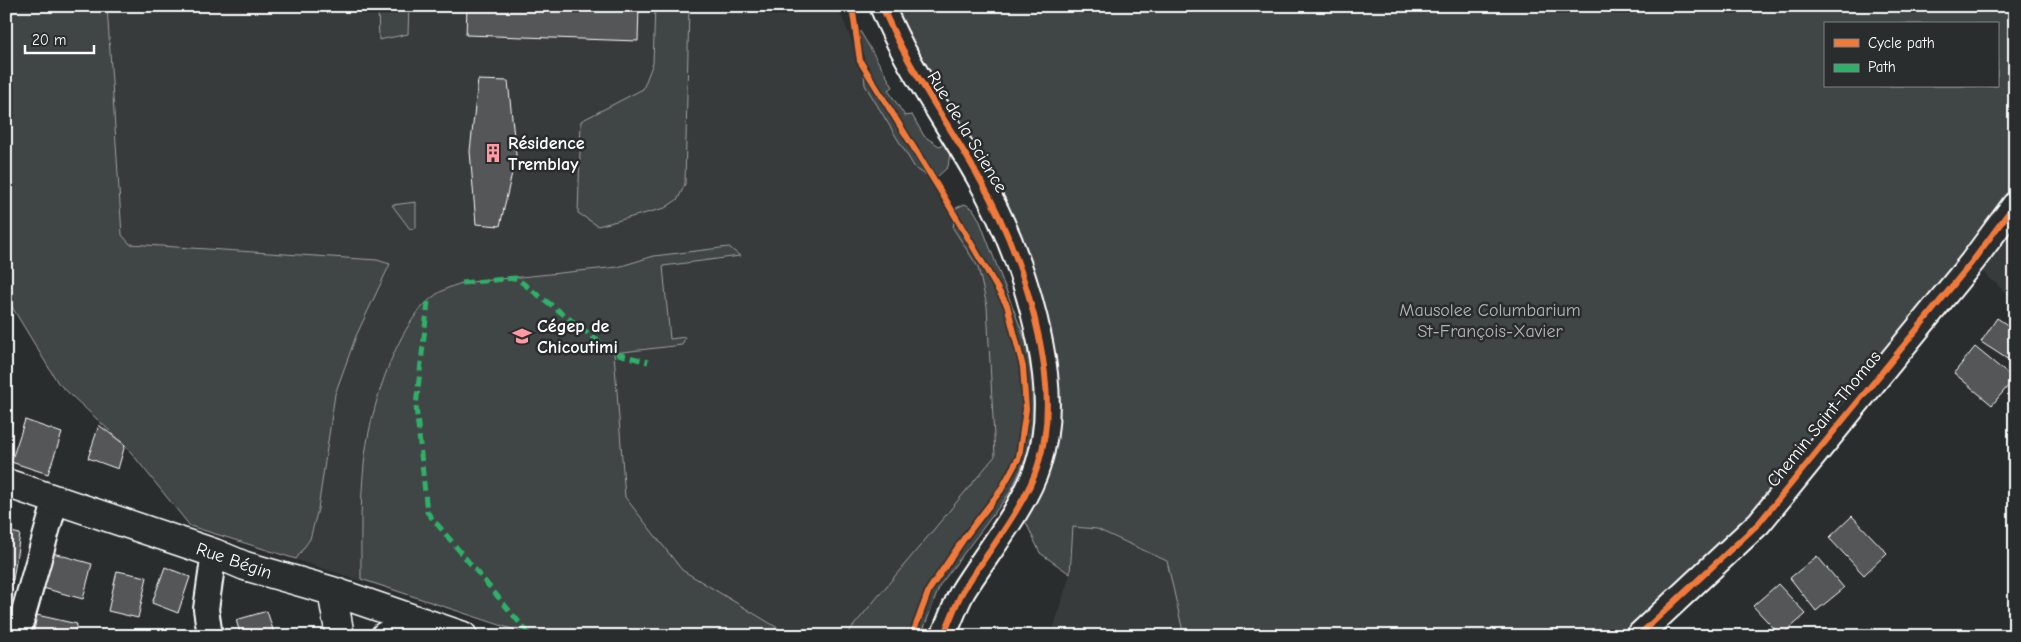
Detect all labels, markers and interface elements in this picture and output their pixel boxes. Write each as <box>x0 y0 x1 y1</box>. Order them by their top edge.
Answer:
scale bar <box>25 22 94 54</box>
legend <box>1824 22 1998 88</box>
text: 20 m <box>32 31 66 49</box>
text: Cycle path <box>1868 34 1935 52</box>
text: Path <box>1868 58 1896 76</box>
street label: Rue de la Science <box>922 67 1012 197</box>
place label: Résidence Tremblay <box>508 133 585 175</box>
building icon: Résidence Tremblay <box>482 142 504 164</box>
park label: Mausolee Columbarium St-François-Xavier <box>1399 300 1581 342</box>
place label: Cégep de Chicoutimi <box>537 316 618 358</box>
school or university icon: Cégep de Chicoutimi <box>511 325 533 347</box>
street label: Chemin Saint-Thomas <box>1763 347 1885 491</box>
street label: Rue Bégin <box>193 538 275 584</box>

